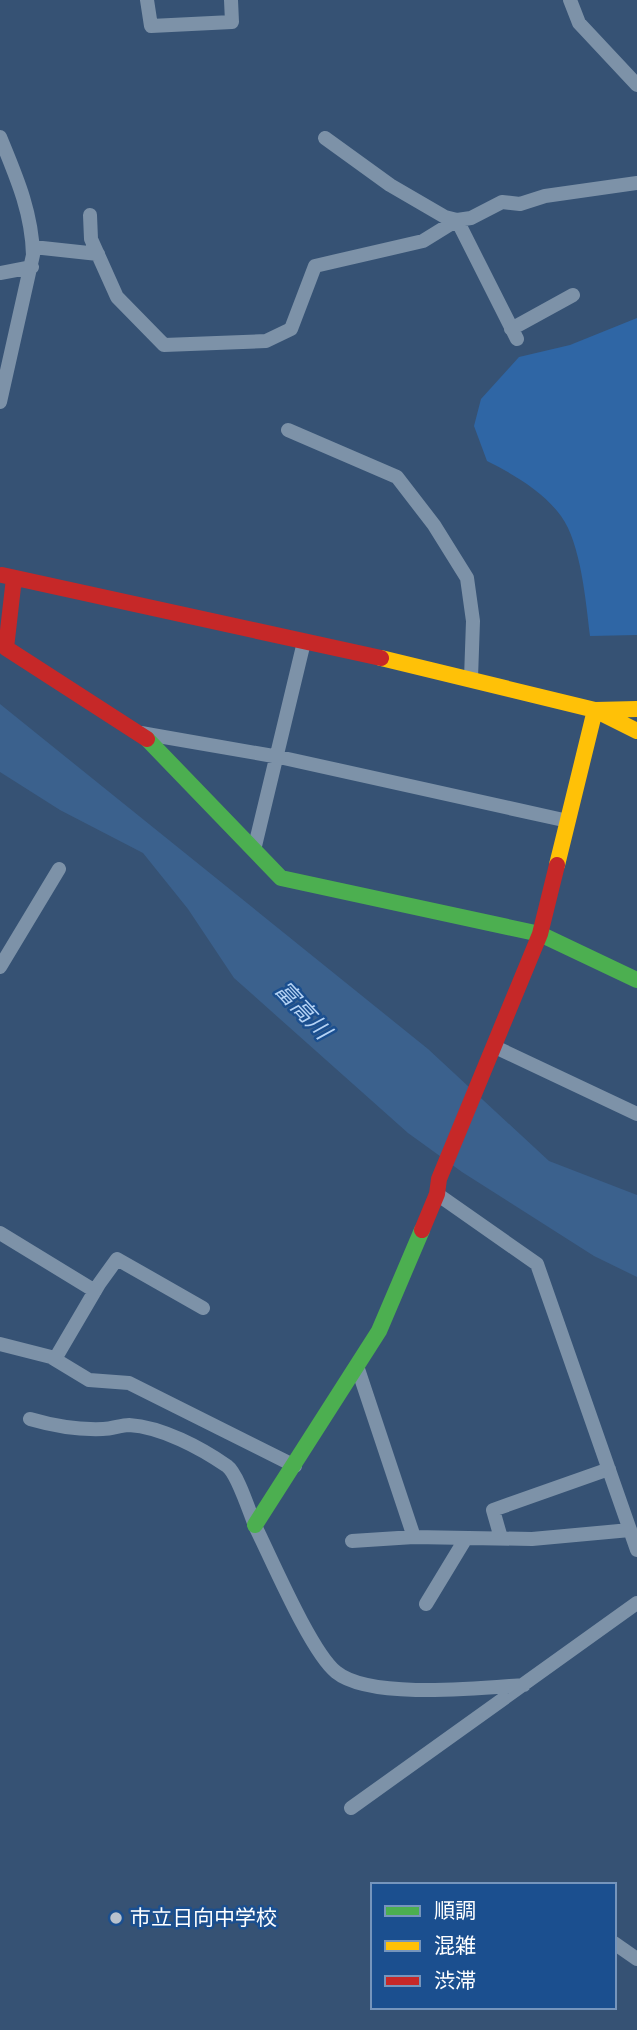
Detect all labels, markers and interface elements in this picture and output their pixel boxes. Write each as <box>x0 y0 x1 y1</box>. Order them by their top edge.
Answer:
water label: 富高川 <box>270 977 337 1046</box>
legend <box>371 1883 616 2009</box>
text: 順調 <box>434 1900 476 1922</box>
place label: 市立日向中学校 <box>130 1907 277 1929</box>
marker: 市立日向中学校 <box>108 1910 124 1926</box>
text: 混雑 <box>434 1935 476 1957</box>
text: 渋滞 <box>434 1970 476 1992</box>

